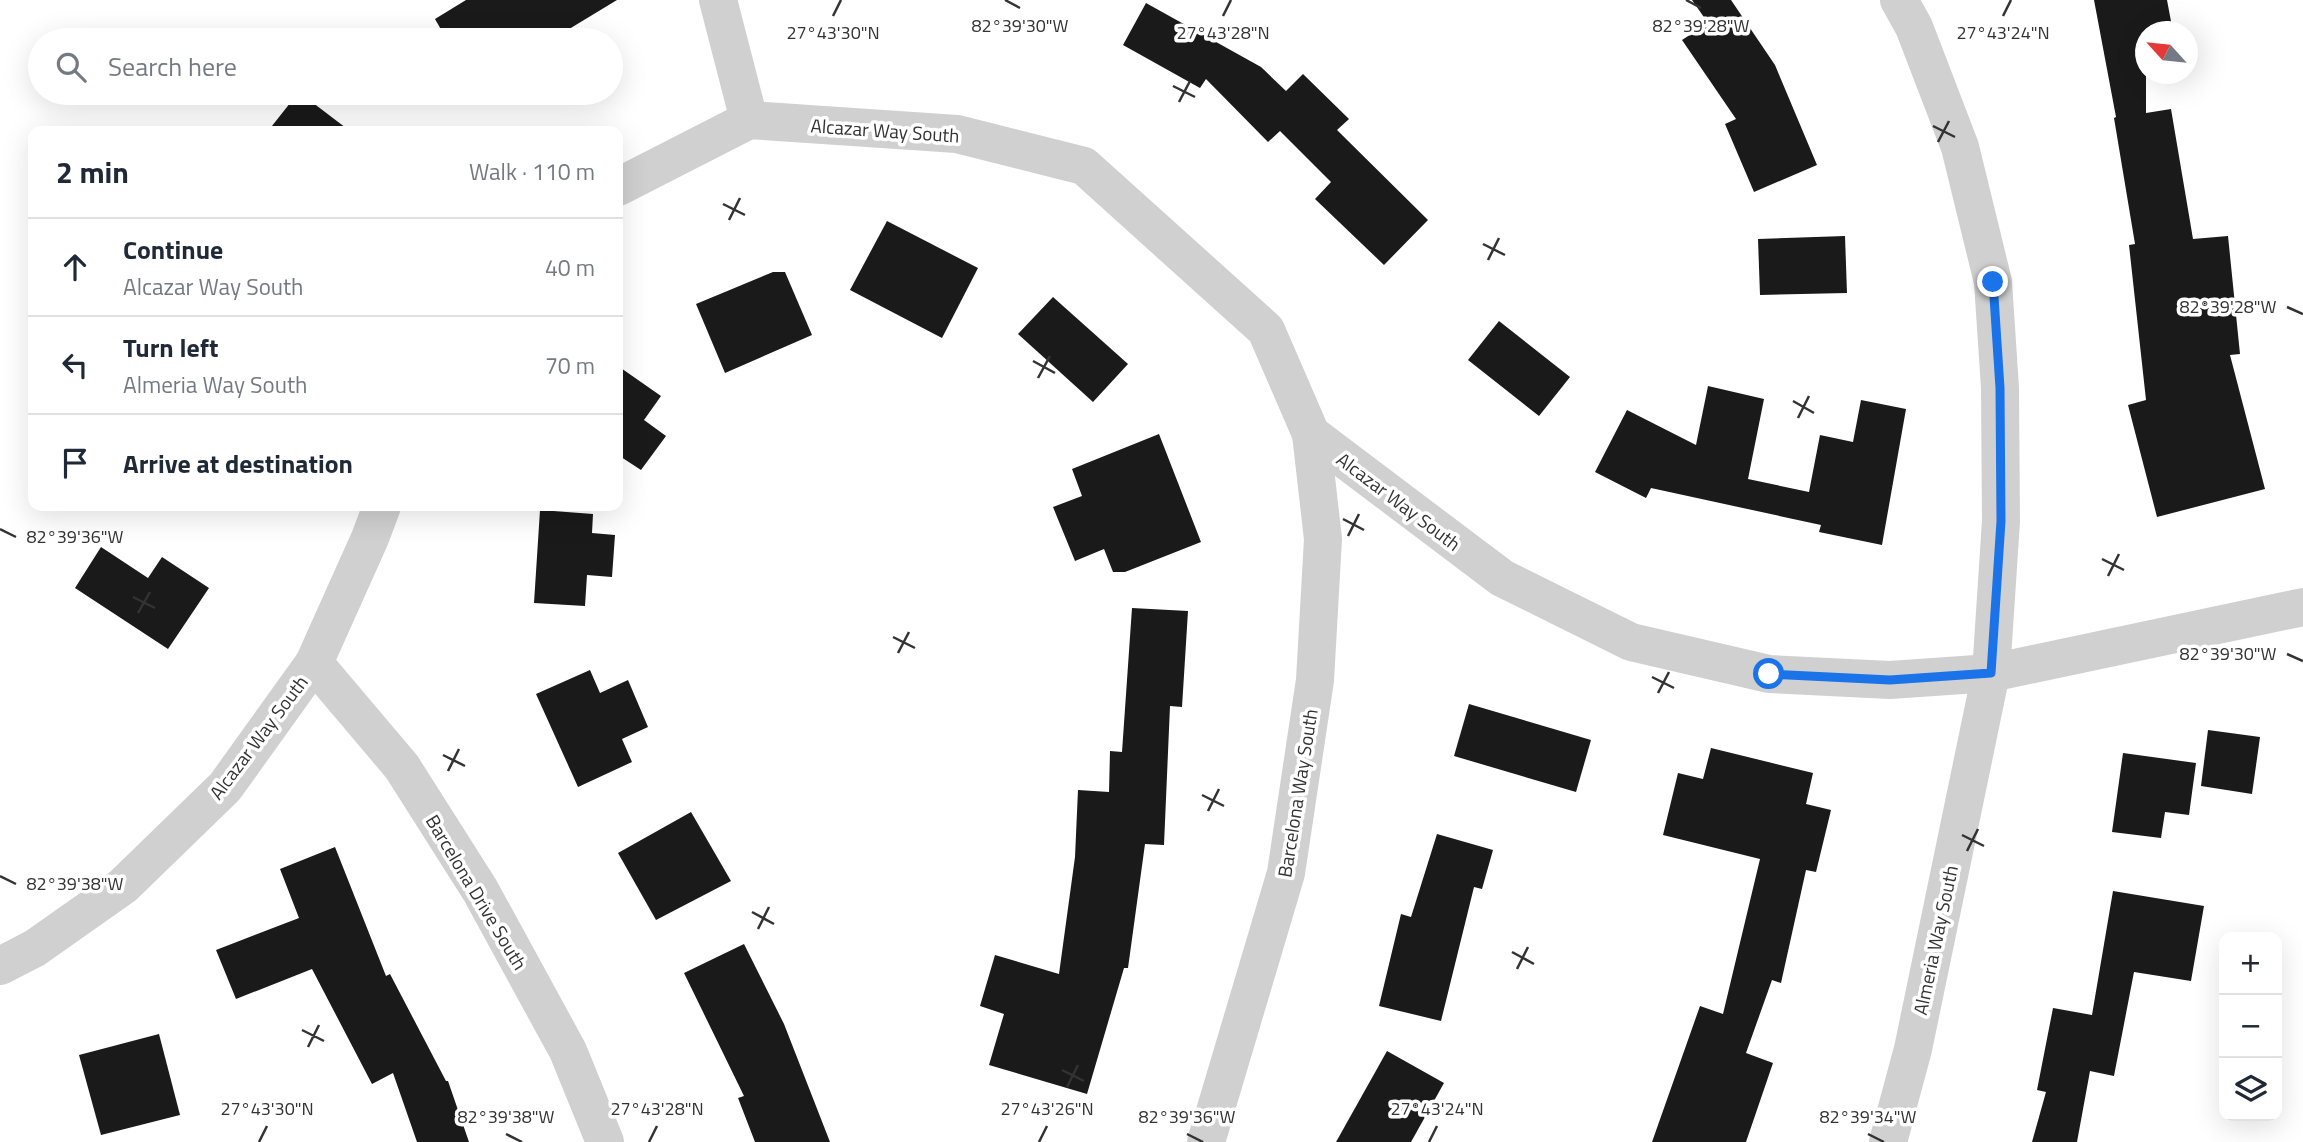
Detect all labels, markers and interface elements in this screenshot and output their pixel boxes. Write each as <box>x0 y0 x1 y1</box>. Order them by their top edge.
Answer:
text: 82°39'30"W <box>972 12 1069 39</box>
text: 82°39'28"W <box>1653 12 1750 39</box>
text: 27°43'30"N <box>786 19 880 46</box>
text: 27°43'28"N <box>1176 19 1270 46</box>
text: 27°43'24"N <box>1956 19 2050 46</box>
north arrow <box>2135 21 2198 84</box>
search box <box>28 28 623 105</box>
text: Search here <box>108 47 237 86</box>
icon: search <box>52 48 90 86</box>
street label: Alcazar Way South <box>810 110 960 150</box>
text: 2 min <box>56 149 129 195</box>
text: Walk · 110 m <box>469 154 595 189</box>
text: Continue <box>123 230 223 269</box>
icon: ahead <box>56 248 94 286</box>
text: 40 m <box>545 250 595 285</box>
route end <box>1977 266 2008 297</box>
text: Alcazar Way South <box>123 269 303 304</box>
text: 82°39'28"W <box>2180 293 2277 320</box>
text: Turn left <box>123 328 218 367</box>
icon: left <box>56 346 94 384</box>
text: 70 m <box>545 348 595 383</box>
text: Almeria Way South <box>123 367 307 402</box>
icon: arrive <box>56 444 94 482</box>
text: Arrive at destination <box>123 444 353 483</box>
street label: Alcazar Way South <box>1331 445 1467 557</box>
text: 82°39'36"W <box>27 523 124 550</box>
text: 82°39'30"W <box>2180 640 2277 667</box>
route start <box>1753 658 1784 689</box>
street label: Alcazar Way South <box>202 669 314 805</box>
street label: Barcelona Way South <box>1269 707 1325 879</box>
street label: Barcelona Drive South <box>419 809 535 975</box>
street label: Almeria Way South <box>1905 863 1965 1017</box>
text: 82°39'38"W <box>27 870 124 897</box>
map controls <box>2219 932 2282 1121</box>
button: + <box>2219 932 2282 995</box>
button: − <box>2219 995 2282 1058</box>
button: layers <box>2219 1058 2282 1121</box>
text: 27°43'30"N <box>220 1095 314 1122</box>
text: 27°43'28"N <box>610 1095 704 1122</box>
text: 27°43'26"N <box>1000 1095 1094 1122</box>
text: 27°43'24"N <box>1390 1095 1484 1122</box>
text: 82°39'38"W <box>458 1103 555 1130</box>
text: 82°39'36"W <box>1139 1103 1236 1130</box>
text: 82°39'34"W <box>1820 1103 1917 1130</box>

